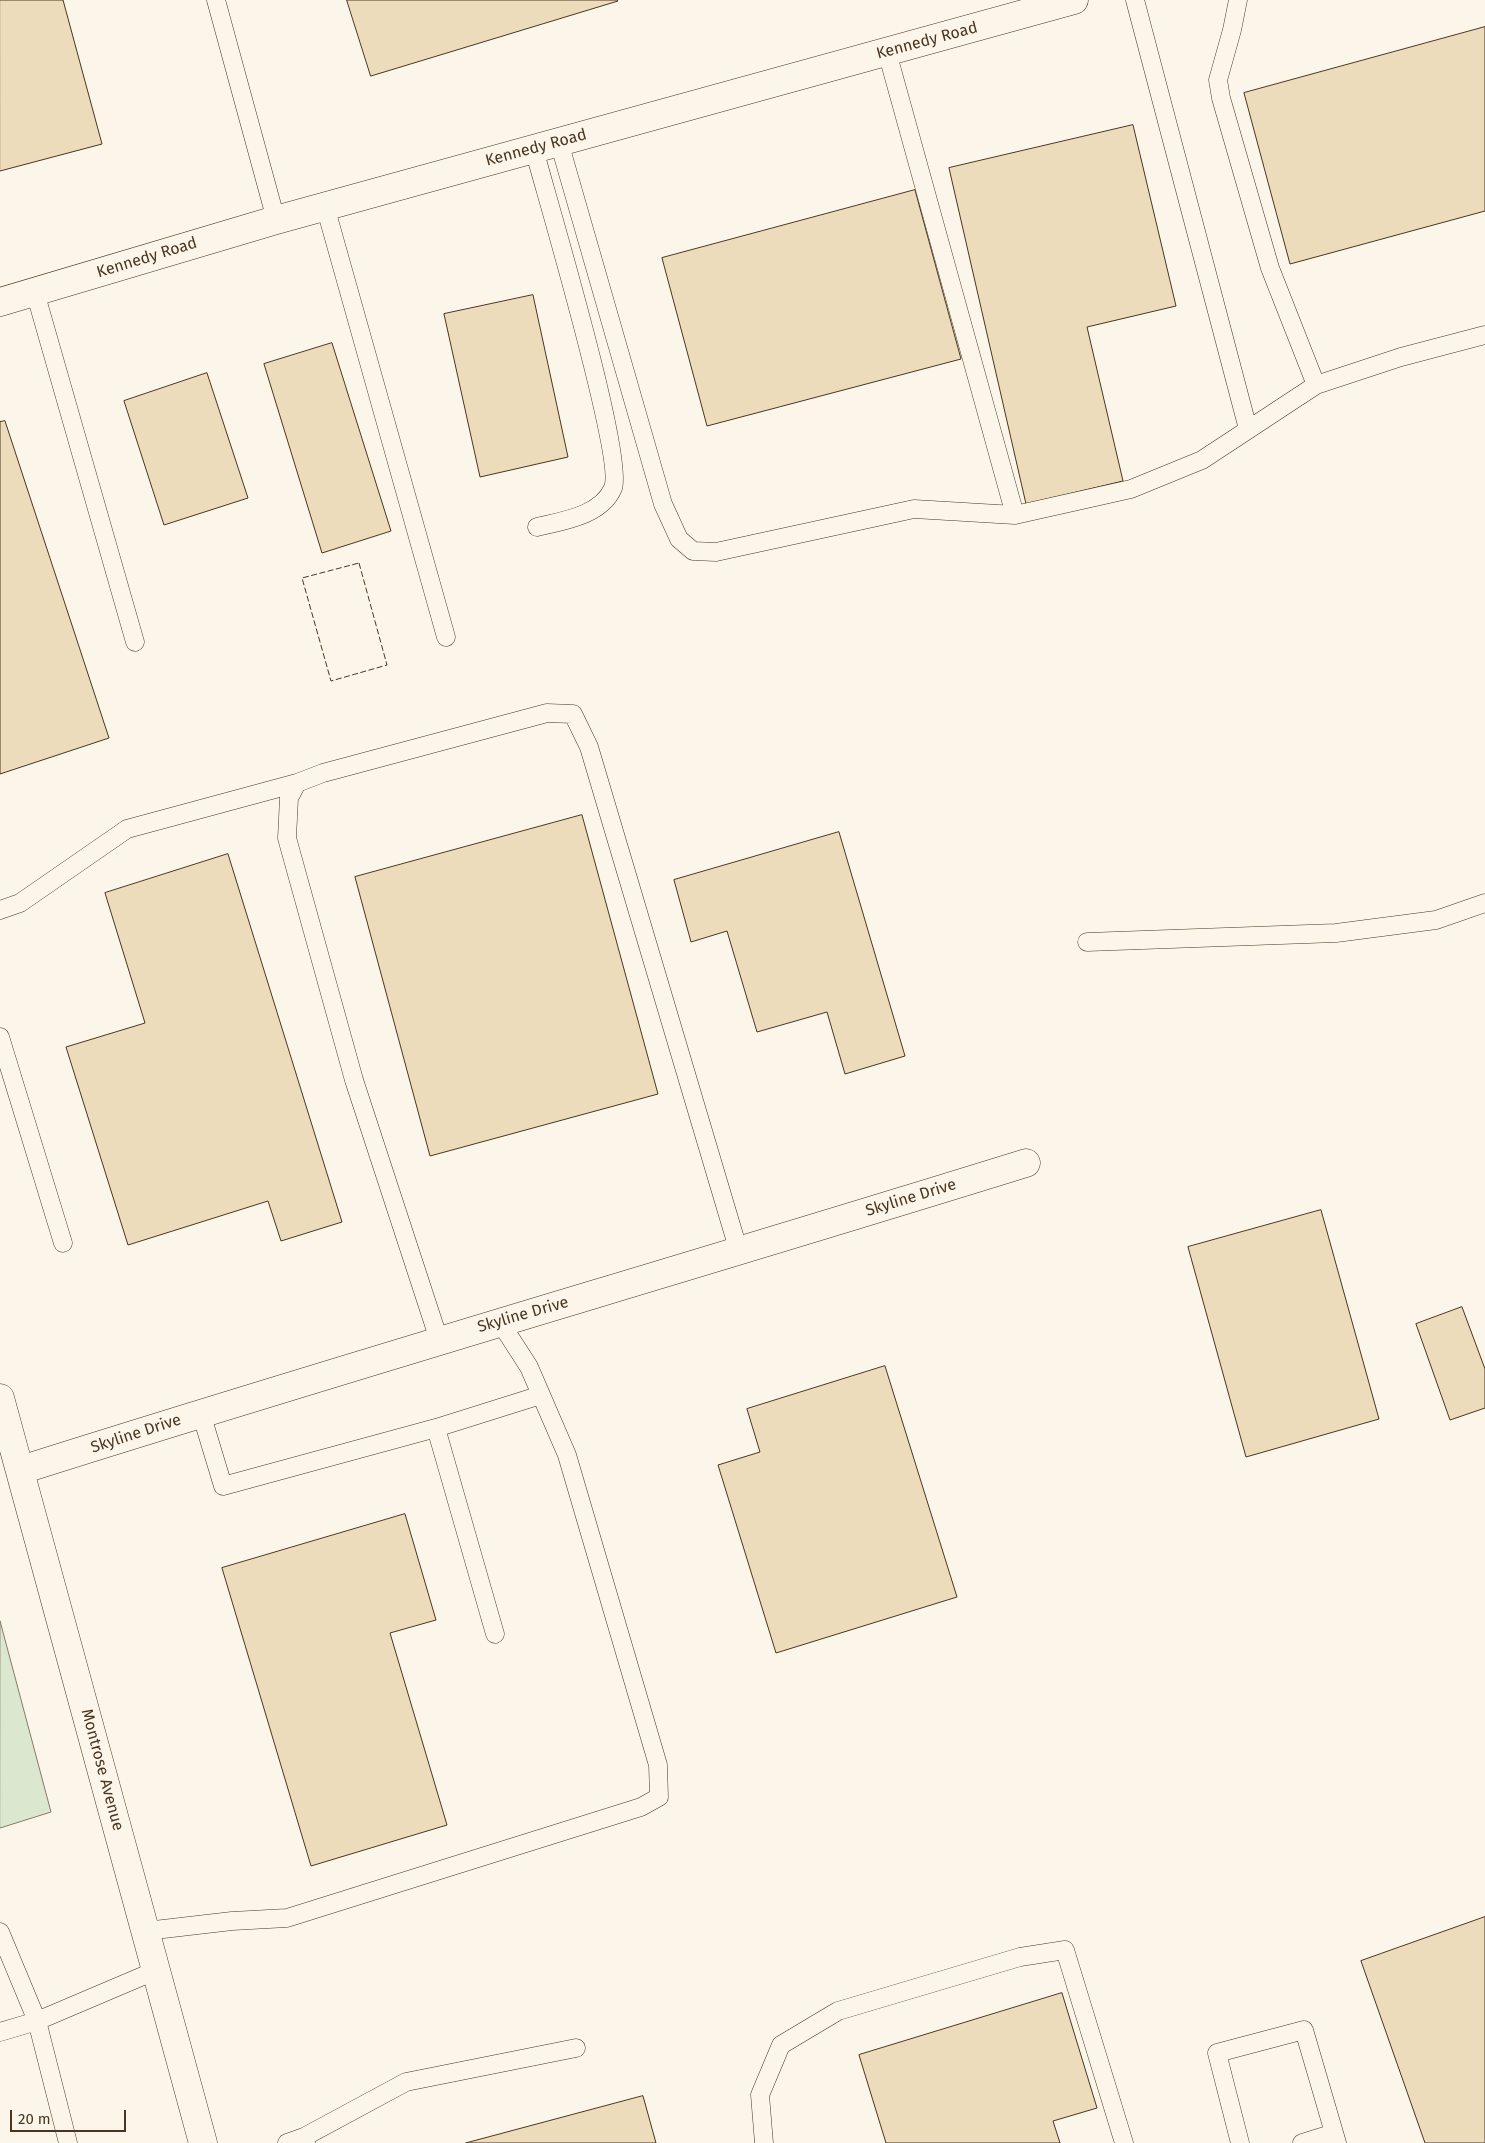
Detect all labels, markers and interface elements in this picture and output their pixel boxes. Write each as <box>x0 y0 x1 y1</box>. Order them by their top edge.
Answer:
street label: Kennedy Road <box>874 18 980 64</box>
street label: Kennedy Road <box>483 125 589 171</box>
street label: Kennedy Road <box>94 234 200 282</box>
street label: Skyline Drive <box>863 1175 959 1221</box>
street label: Skyline Drive <box>475 1293 571 1337</box>
street label: Skyline Drive <box>88 1410 184 1458</box>
street label: Montrose Avenue <box>76 1707 128 1833</box>
scale bar <box>12 2100 129 2132</box>
text: 20 m <box>18 2110 51 2128</box>

